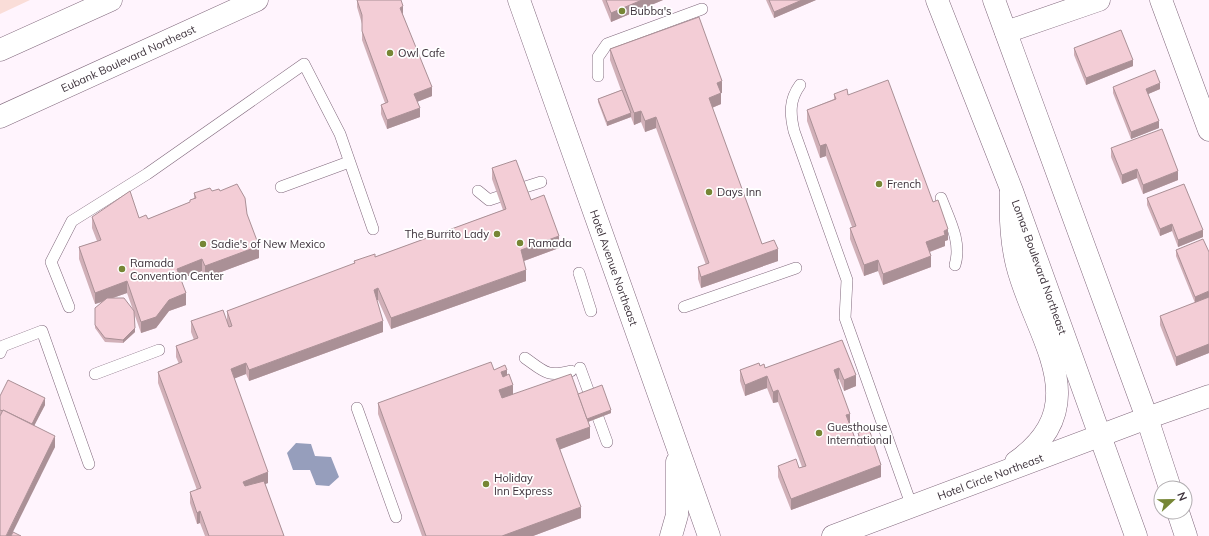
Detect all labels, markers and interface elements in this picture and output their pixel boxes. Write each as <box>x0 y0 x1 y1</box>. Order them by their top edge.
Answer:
place label: Bubba's <box>630 4 672 18</box>
marker: Bubba's <box>617 6 627 16</box>
street label: Eubank Boulevard Northeast <box>59 22 198 95</box>
place label: Owl Cafe <box>398 46 445 60</box>
marker: Owl Cafe <box>385 48 395 58</box>
place label: French <box>887 177 921 191</box>
marker: French <box>874 179 884 189</box>
place label: Days Inn <box>717 185 762 199</box>
marker: Days Inn <box>704 187 714 197</box>
street label: Lomas Boulevard Northeast <box>1009 198 1070 336</box>
street label: Hotel Avenue Northeast <box>587 208 641 328</box>
place label: The Burrito Lady <box>405 227 489 241</box>
marker: The Burrito Lady <box>492 229 502 239</box>
place label: Ramada <box>528 236 572 250</box>
place label: Sadie's of New Mexico <box>211 237 325 251</box>
marker: Ramada <box>515 238 525 248</box>
marker: Sadie's of New Mexico <box>198 239 208 249</box>
place label: Ramada Convention Center <box>130 256 223 283</box>
marker: Ramada Convention Center <box>117 264 127 274</box>
place label: Guesthouse International <box>827 420 892 447</box>
marker: Guesthouse International <box>814 428 824 438</box>
street label: Hotel Circle Northeast <box>935 451 1045 503</box>
place label: Holiday Inn Express <box>494 471 552 498</box>
marker: Holiday Inn Express <box>481 479 491 489</box>
north arrow <box>1153 480 1193 520</box>
text: N <box>1174 490 1190 503</box>

